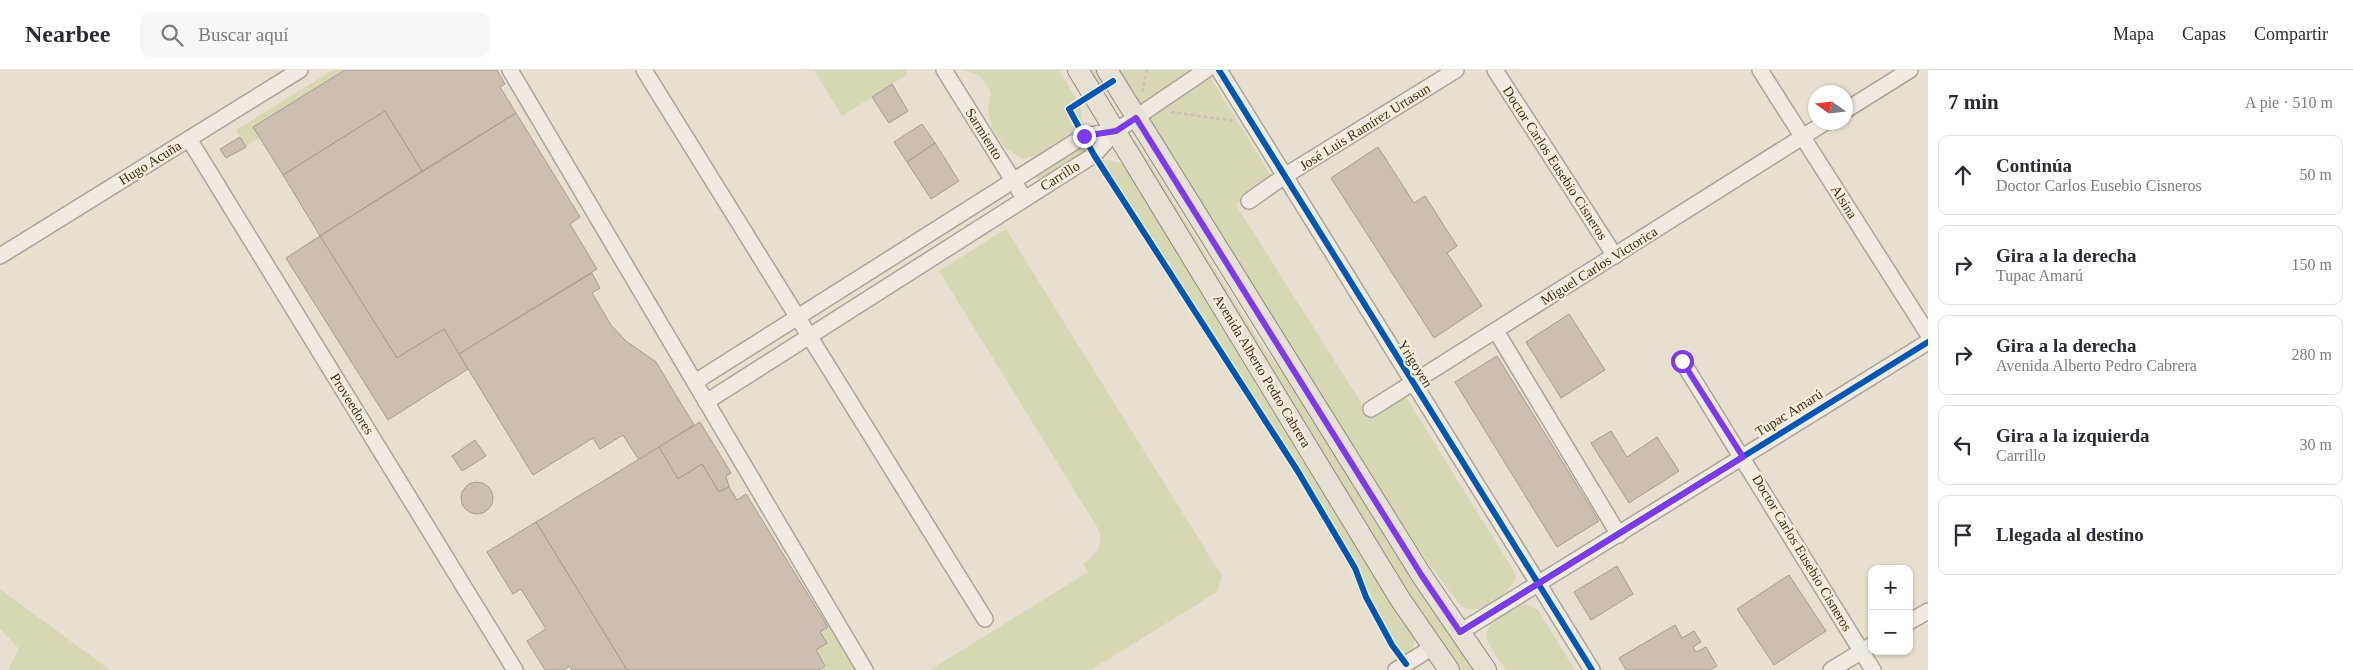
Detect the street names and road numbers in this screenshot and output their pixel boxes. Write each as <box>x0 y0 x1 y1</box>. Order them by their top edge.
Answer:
street label: José Luis Ramírez Urtasun <box>1297 81 1433 173</box>
street label: Doctor Carlos Eusebio Cisneros <box>1500 83 1610 243</box>
street label: Sarmiento <box>962 106 1006 162</box>
street label: Hugo Acuña <box>116 138 184 188</box>
street label: Carrillo <box>1038 158 1082 194</box>
street label: Alsina <box>1828 183 1860 222</box>
street label: Miguel Carlos Victorica <box>1538 223 1661 308</box>
street label: Avenida Alberto Pedro Cabrera <box>1210 292 1314 451</box>
street label: Yrigoyen <box>1395 338 1435 390</box>
street label: Proveedores <box>327 371 377 437</box>
street label: Tupac Amarú <box>1753 386 1825 440</box>
street label: Doctor Carlos Eusebio Cisneros <box>1749 472 1855 634</box>

